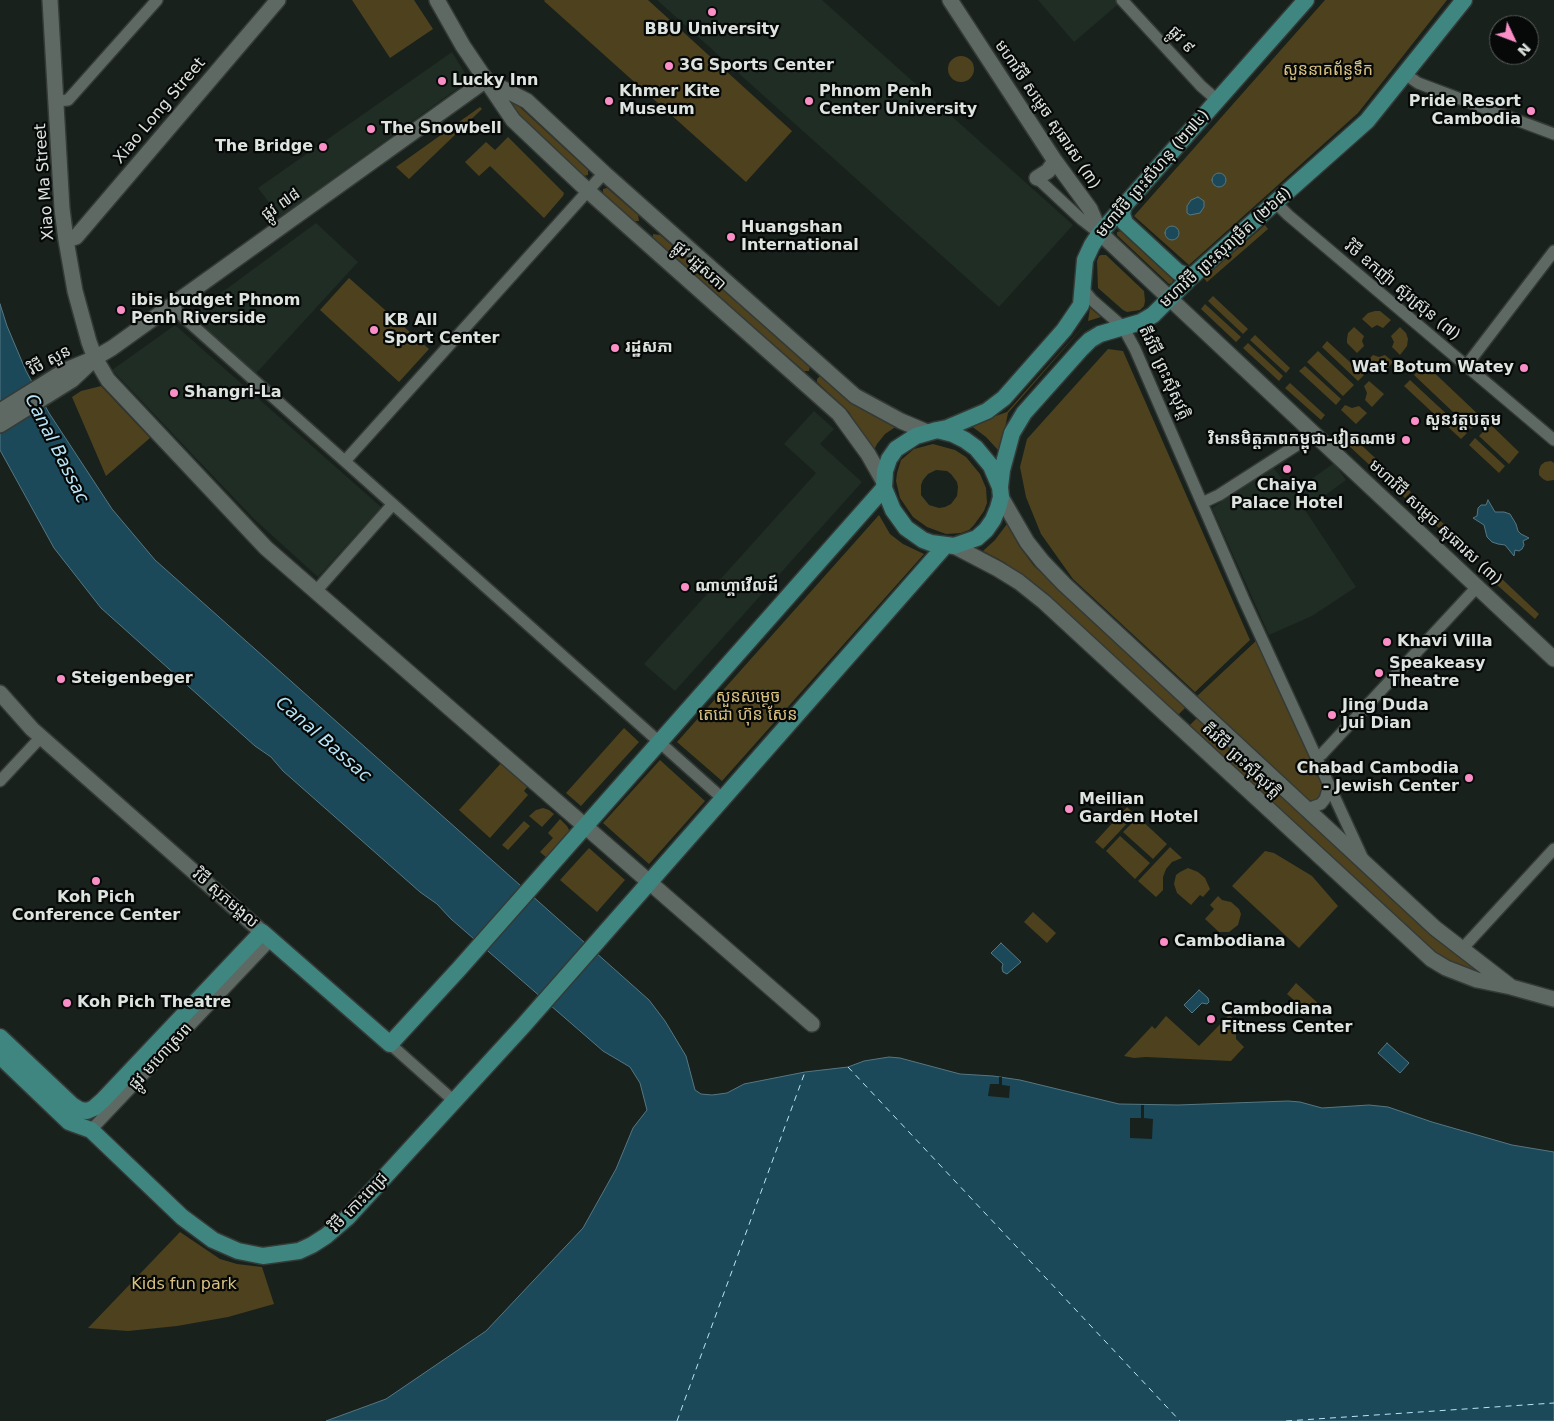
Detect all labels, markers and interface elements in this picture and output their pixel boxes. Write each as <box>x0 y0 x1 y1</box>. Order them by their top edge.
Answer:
marker: BBU University <box>706 6 718 18</box>
north arrow <box>1489 15 1539 65</box>
place label: BBU University <box>644 20 780 40</box>
street label: ផ្លូវ ៩ <box>1164 22 1198 58</box>
street label: មហាវិថី សម្តេច សុធារស (៣) <box>990 37 1104 193</box>
text: N <box>1514 40 1534 59</box>
street label: Xiao Long Street <box>110 54 210 168</box>
place label: 3G Sports Center <box>679 56 834 76</box>
marker: 3G Sports Center <box>663 60 675 72</box>
park label: សួននាគព័ន្ធទឹក <box>1283 61 1373 81</box>
place label: Lucky Inn <box>452 71 538 91</box>
marker: Lucky Inn <box>436 75 448 87</box>
place label: Khmer Kite Museum <box>619 82 720 120</box>
place label: Phnom Penh Center University <box>819 82 977 120</box>
place label: Pride Resort Cambodia <box>1409 92 1521 130</box>
marker: Khmer Kite Museum <box>603 95 615 107</box>
marker: Phnom Penh Center University <box>803 95 815 107</box>
marker: Pride Resort Cambodia <box>1525 105 1537 117</box>
street label: មហាវិថី ព្រះសីហនុ (២៧៤) <box>1092 106 1214 242</box>
place label: The Snowbell <box>381 119 502 139</box>
street label: Xiao Ma Street <box>31 123 59 241</box>
marker: The Snowbell <box>365 123 377 135</box>
place label: The Bridge <box>215 137 313 157</box>
marker: The Bridge <box>317 141 329 153</box>
street label: មហាវិថី ព្រះសុរាម្រឹត (២៦៨) <box>1156 184 1296 312</box>
street label: ផ្លូវ ៧៨ <box>258 185 304 225</box>
place label: Huangshan International <box>741 218 859 256</box>
marker: Huangshan International <box>725 231 737 243</box>
street label: ផ្លូវ រដ្ឋសភា <box>668 237 730 295</box>
street label: វិថី ឧកញ៉ា ស៊ួរស៊្រុន (៧) <box>1340 237 1464 345</box>
place label: ibis budget Phnom Penh Riverside <box>131 291 301 329</box>
marker: ibis budget Phnom Penh Riverside <box>115 304 127 316</box>
place label: KB All Sport Center <box>384 311 499 349</box>
street label: តីរវិថី ព្រះស៊ីសុវត្តិ <box>1134 323 1194 423</box>
marker: KB All Sport Center <box>368 324 380 336</box>
place label: រដ្ឋសភា <box>625 338 673 358</box>
street label: វិថី សួន <box>25 342 75 380</box>
marker: រដ្ឋសភា <box>609 342 621 354</box>
place label: Wat Botum Watey <box>1352 358 1514 378</box>
marker: Wat Botum Watey <box>1518 362 1530 374</box>
place label: Shangri-La <box>184 383 282 403</box>
marker: Shangri-La <box>168 387 180 399</box>
water label: Canal Bassac <box>19 391 93 507</box>
place label: សួនវត្តបតុម <box>1425 411 1501 431</box>
marker: សួនវត្តបតុម <box>1409 415 1421 427</box>
place label: វិមានមិត្តភាពកម្ពុជា-វៀតណាម <box>1208 430 1396 450</box>
marker: វិមានមិត្តភាពកម្ពុជា-វៀតណាម <box>1400 434 1412 446</box>
street label: មហាវិថី សម្តេច សុធារស (៣) <box>1364 456 1506 590</box>
marker: Chaiya Palace Hotel <box>1281 463 1293 475</box>
place label: Chaiya Palace Hotel <box>1231 476 1343 514</box>
place label: ណាហ្គាវើលដ៍ <box>695 577 778 597</box>
marker: ណាហ្គាវើលដ៍ <box>679 581 691 593</box>
place label: Khavi Villa <box>1397 632 1492 652</box>
marker: Khavi Villa <box>1381 636 1393 648</box>
place label: Speakeasy Theatre <box>1389 654 1485 692</box>
marker: Speakeasy Theatre <box>1373 667 1385 679</box>
place label: Steigenbeger <box>71 669 193 689</box>
marker: Steigenbeger <box>55 673 67 685</box>
park label: សួនសម្តេច តេជោ ហ៊ុន សែន <box>699 688 797 726</box>
water label: Canal Bassac <box>271 693 375 787</box>
place label: Jing Duda Jui Dian <box>1342 696 1429 734</box>
marker: Jing Duda Jui Dian <box>1326 709 1338 721</box>
street label: តីរវិថី ព្រះស៊ីសុវត្តិ <box>1197 719 1285 803</box>
place label: Chabad Cambodia - Jewish Center <box>1296 759 1459 797</box>
marker: Chabad Cambodia - Jewish Center <box>1463 772 1475 784</box>
place label: Meilian Garden Hotel <box>1079 790 1198 828</box>
marker: Meilian Garden Hotel <box>1063 803 1075 815</box>
street label: វិថី សុភមង្គល <box>188 865 262 933</box>
marker: Koh Pich Conference Center <box>90 875 102 887</box>
place label: Koh Pich Conference Center <box>12 888 180 926</box>
place label: Cambodiana <box>1174 932 1286 952</box>
marker: Cambodiana <box>1158 936 1170 948</box>
place label: Koh Pich Theatre <box>77 993 231 1013</box>
marker: Koh Pich Theatre <box>61 997 73 1009</box>
place label: Cambodiana Fitness Center <box>1221 1000 1352 1038</box>
marker: Cambodiana Fitness Center <box>1205 1013 1217 1025</box>
street label: ផ្លូវ មហោស្រព <box>125 1020 197 1094</box>
street label: វិថី កោះពេជ្រ <box>326 1169 392 1237</box>
park label: Kids fun park <box>131 1275 237 1295</box>

